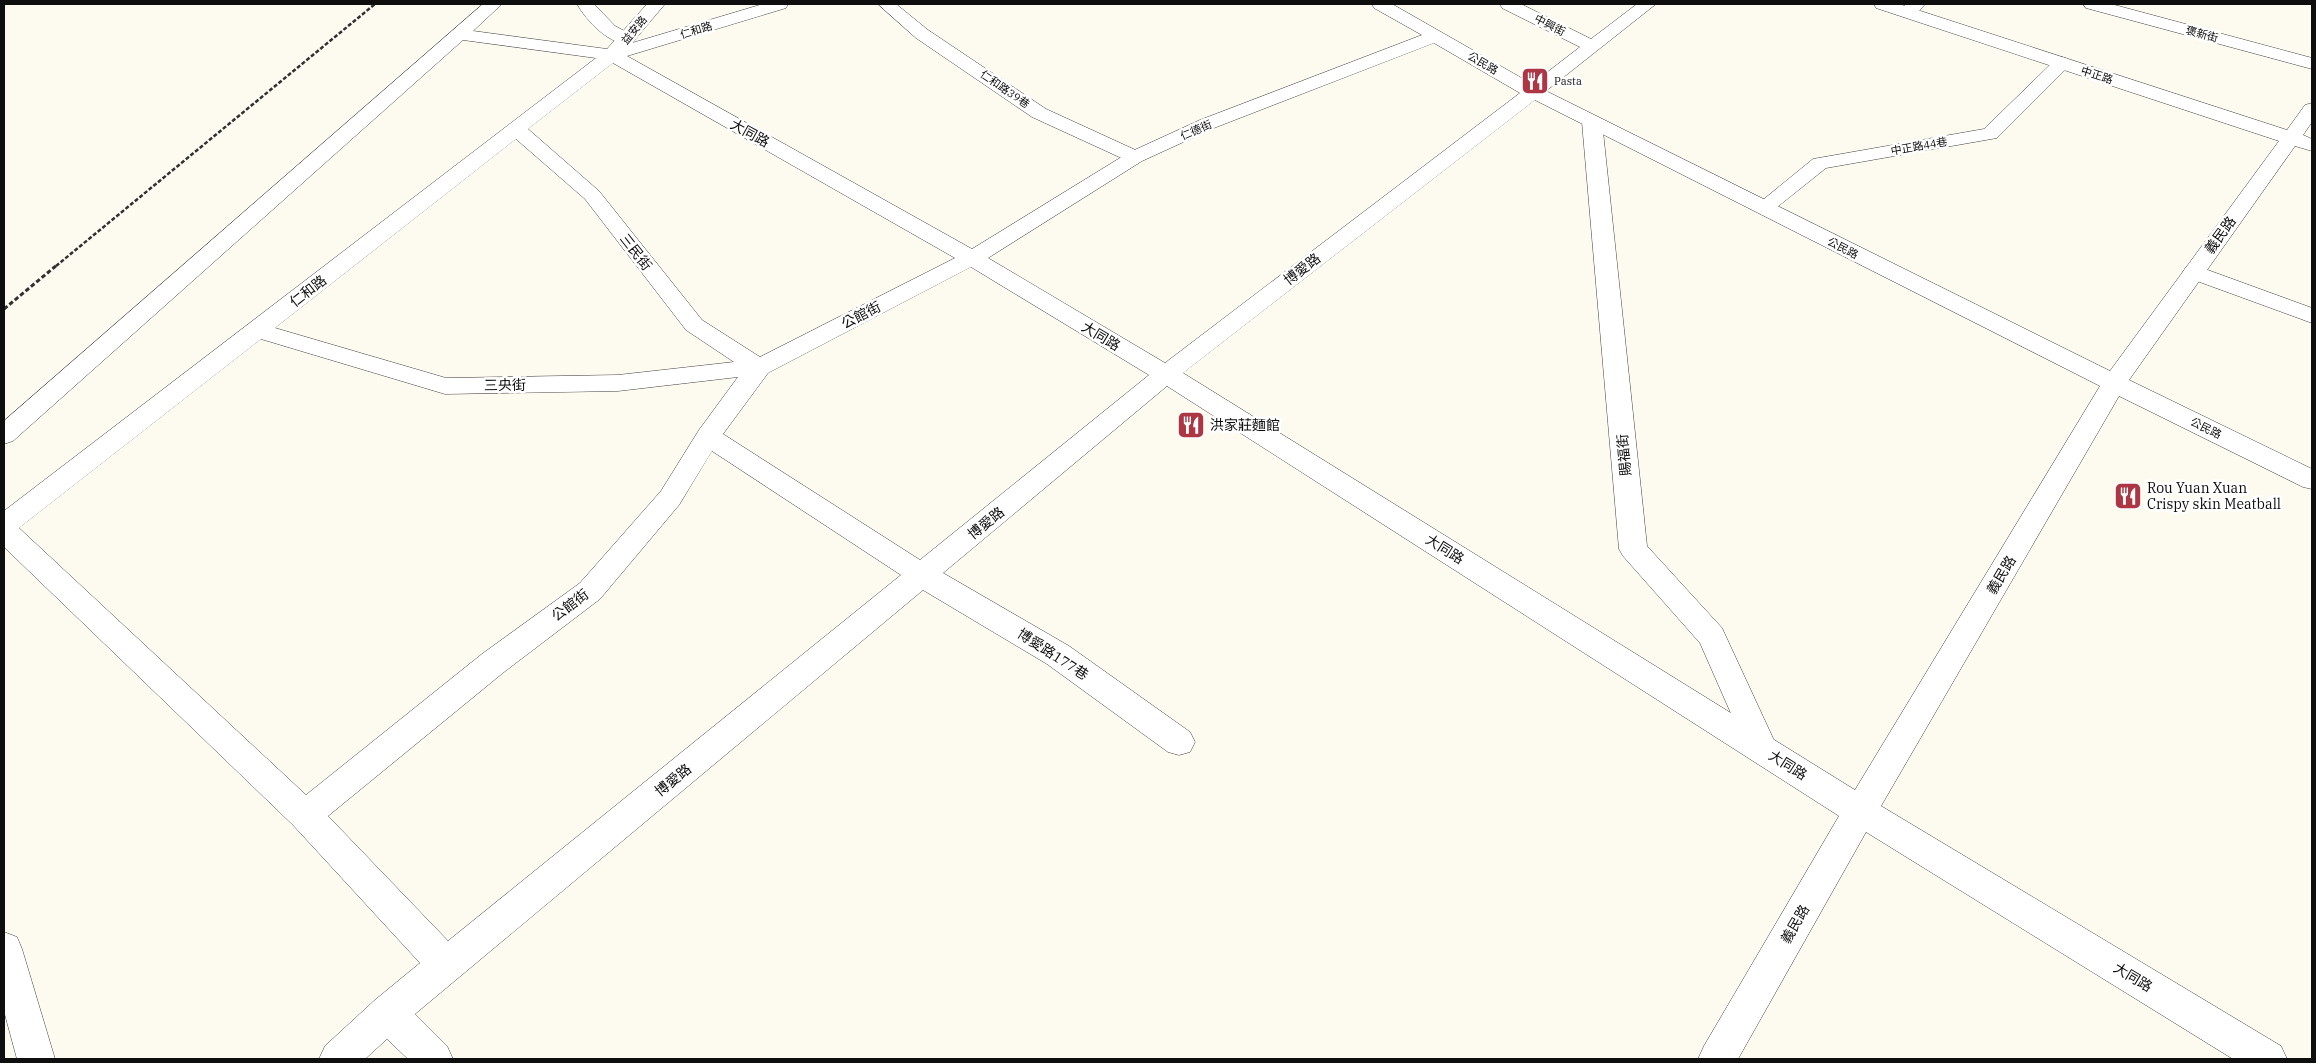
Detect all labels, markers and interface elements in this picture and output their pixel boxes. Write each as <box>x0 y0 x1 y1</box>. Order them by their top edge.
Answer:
street label: 中興街 <box>1532 11 1568 39</box>
street label: 益安路 <box>618 13 650 47</box>
street label: 仁和路 <box>678 18 714 42</box>
street label: 褒新街 <box>2184 23 2220 45</box>
street label: 公民路 <box>1465 49 1501 77</box>
street label: 中正路 <box>2079 63 2115 87</box>
restaurant icon: Pasta <box>1520 66 1550 96</box>
street label: 仁和路39巷 <box>978 67 1032 111</box>
place label: Pasta <box>1554 74 1582 88</box>
street label: 大同路 <box>727 115 773 151</box>
street label: 仁德街 <box>1178 117 1214 143</box>
street label: 中正路44巷 <box>1890 134 1948 158</box>
street label: 義民路 <box>2200 213 2240 257</box>
street label: 三民街 <box>616 230 656 274</box>
street label: 公民路 <box>1825 234 1861 262</box>
street label: 博愛路 <box>1280 249 1324 289</box>
street label: 仁和路 <box>286 271 330 311</box>
street label: 公館街 <box>838 297 884 333</box>
street label: 大同路 <box>1078 317 1124 355</box>
street label: 三央街 <box>484 376 526 394</box>
restaurant icon: 洪家莊麵館 <box>1176 410 1206 440</box>
street label: 公民路 <box>2188 414 2224 442</box>
place label: 洪家莊麵館 <box>1210 416 1280 434</box>
street label: 賜福街 <box>1613 433 1635 477</box>
place label: Rou Yuan Xuan Crispy skin Meatball <box>2147 479 2281 513</box>
restaurant icon: Rou Yuan Xuan Crispy skin Meatball <box>2113 481 2143 511</box>
street label: 博愛路 <box>964 503 1008 543</box>
street label: 大同路 <box>1422 530 1468 568</box>
street label: 義民路 <box>1982 552 2020 598</box>
street label: 公館街 <box>548 585 592 625</box>
street label: 博愛路177巷 <box>1014 624 1092 684</box>
street label: 大同路 <box>1765 746 1811 784</box>
street label: 博愛路 <box>651 760 695 800</box>
street label: 義民路 <box>1777 901 1813 947</box>
street label: 大同路 <box>2110 958 2156 996</box>

